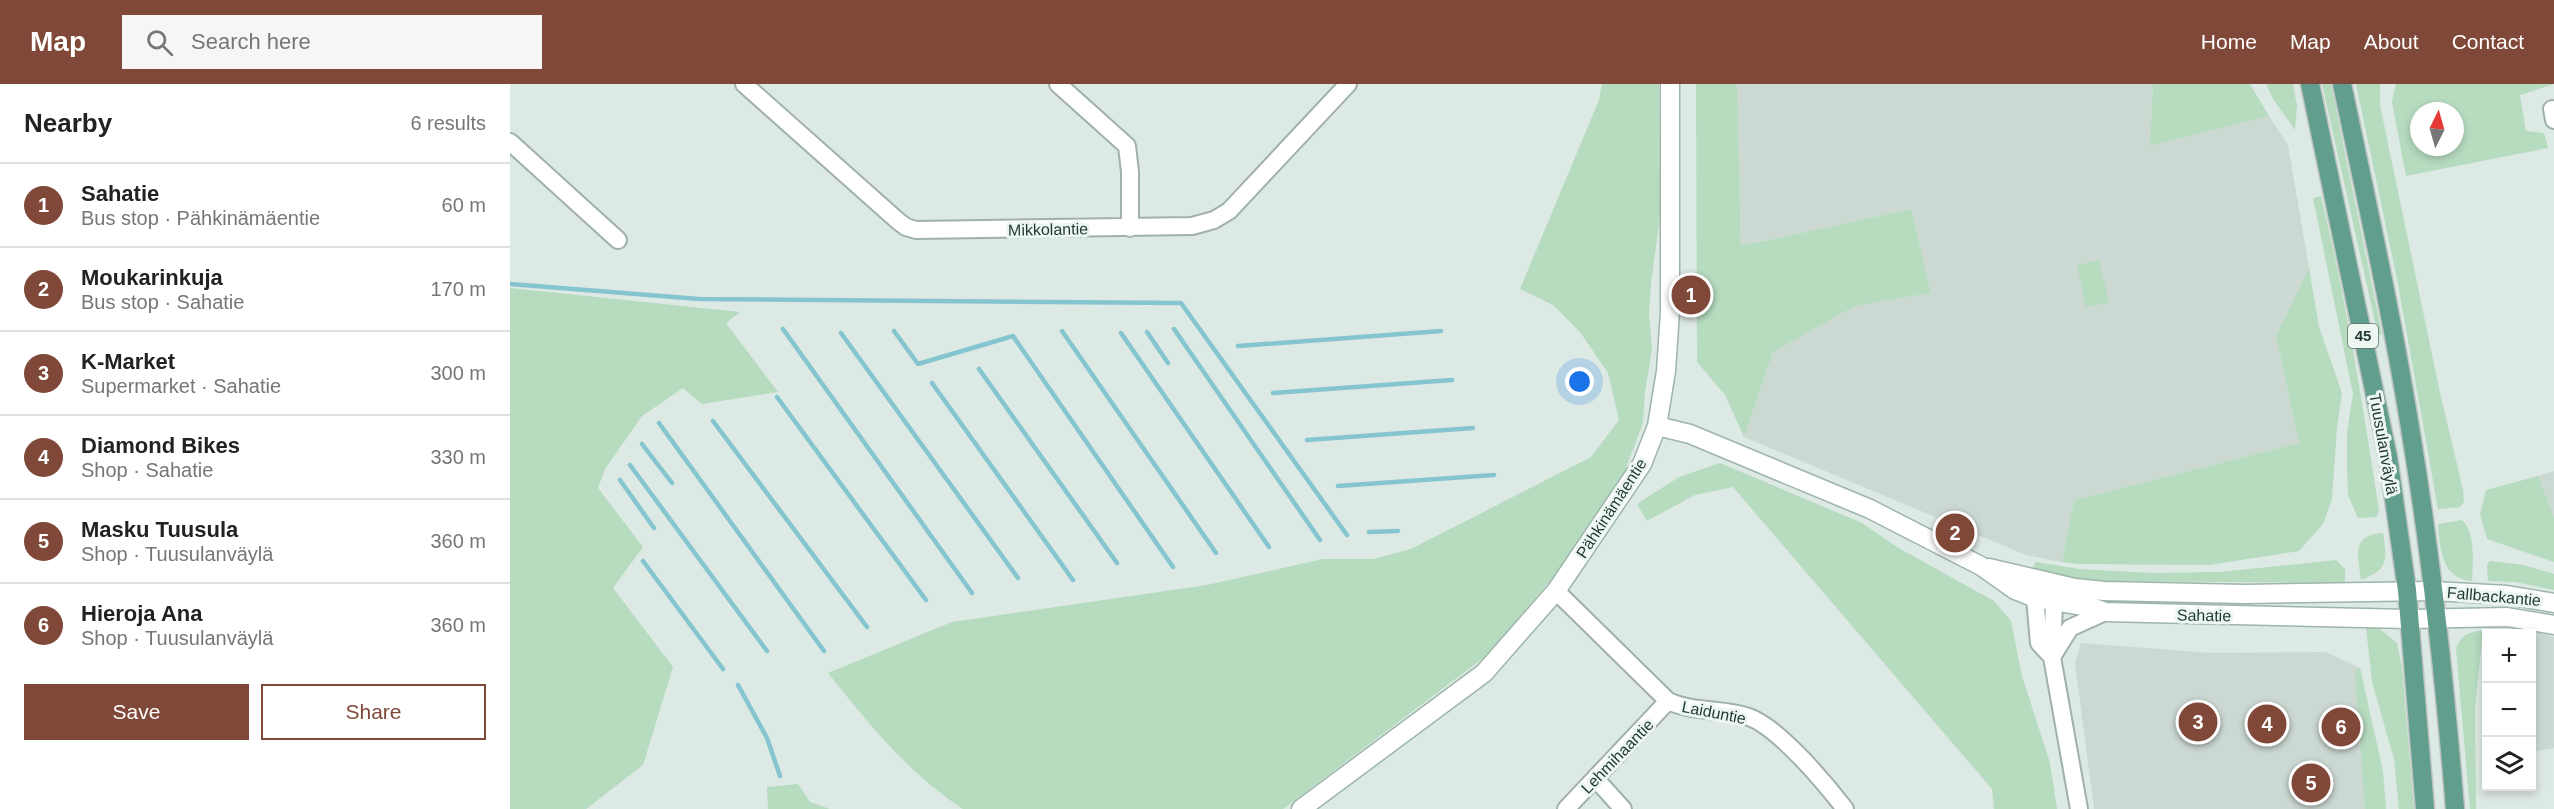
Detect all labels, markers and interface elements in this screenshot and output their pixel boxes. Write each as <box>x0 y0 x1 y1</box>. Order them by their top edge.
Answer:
search box <box>122 15 542 69</box>
text: Map <box>30 26 86 57</box>
icon: search <box>143 26 176 59</box>
text: Search here <box>191 29 311 54</box>
text: Home <box>2201 30 2257 53</box>
text: Map <box>2290 30 2331 53</box>
text: About <box>2364 30 2419 53</box>
text: Contact <box>2452 30 2524 53</box>
north arrow <box>2410 102 2464 156</box>
text: Nearby <box>24 108 112 138</box>
text: 6 results <box>410 112 486 134</box>
text: Sahatie <box>81 181 159 206</box>
text: 1 <box>38 194 49 216</box>
text: 60 m <box>442 194 486 216</box>
text: Bus stop · Pähkinämäentie <box>81 207 320 229</box>
street label: Mikkolantie <box>1008 220 1088 239</box>
text: Moukarinkuja <box>81 265 223 290</box>
pin: 1 <box>1672 272 1710 318</box>
text: 2 <box>38 278 49 300</box>
text: 170 m <box>430 278 486 300</box>
text: Bus stop · Sahatie <box>81 291 244 313</box>
road number: 45 <box>2348 324 2378 348</box>
text: K-Market <box>81 349 175 374</box>
text: 3 <box>38 362 49 384</box>
text: 300 m <box>430 362 486 384</box>
your location <box>1565 367 1594 396</box>
text: Supermarket · Sahatie <box>81 375 281 397</box>
street label: Tuusulanväylä <box>2366 392 2401 496</box>
text: Diamond Bikes <box>81 433 240 458</box>
text: 4 <box>38 446 49 468</box>
text: 330 m <box>430 446 486 468</box>
street label: Pähkinämäentie <box>1573 455 1650 561</box>
text: Shop · Sahatie <box>81 459 213 481</box>
pin: 2 <box>1936 510 1974 556</box>
text: Masku Tuusula <box>81 517 238 542</box>
text: 5 <box>38 530 49 552</box>
text: 360 m <box>430 530 486 552</box>
text: Shop · Tuusulanväylä <box>81 543 273 565</box>
street label: Fallbackantie <box>2446 584 2542 609</box>
text: Hieroja Ana <box>81 601 202 626</box>
street label: Sahatie <box>2177 607 2231 624</box>
text: 6 <box>38 614 49 636</box>
text: 360 m <box>430 614 486 636</box>
text: Shop · Tuusulanväylä <box>81 627 273 649</box>
map controls <box>2482 629 2536 791</box>
button: + <box>2482 629 2536 683</box>
button: − <box>2482 683 2536 737</box>
button: Save <box>24 684 249 740</box>
button: Share <box>261 684 486 740</box>
street label: Laiduntie <box>1680 698 1747 727</box>
pin: 3 <box>2178 700 2218 744</box>
pin: 4 <box>2248 702 2286 746</box>
pin: 6 <box>2322 704 2360 750</box>
street label: Lehmihaantie <box>1578 716 1657 797</box>
button: layers <box>2482 737 2536 791</box>
pin: 5 <box>2292 760 2330 806</box>

